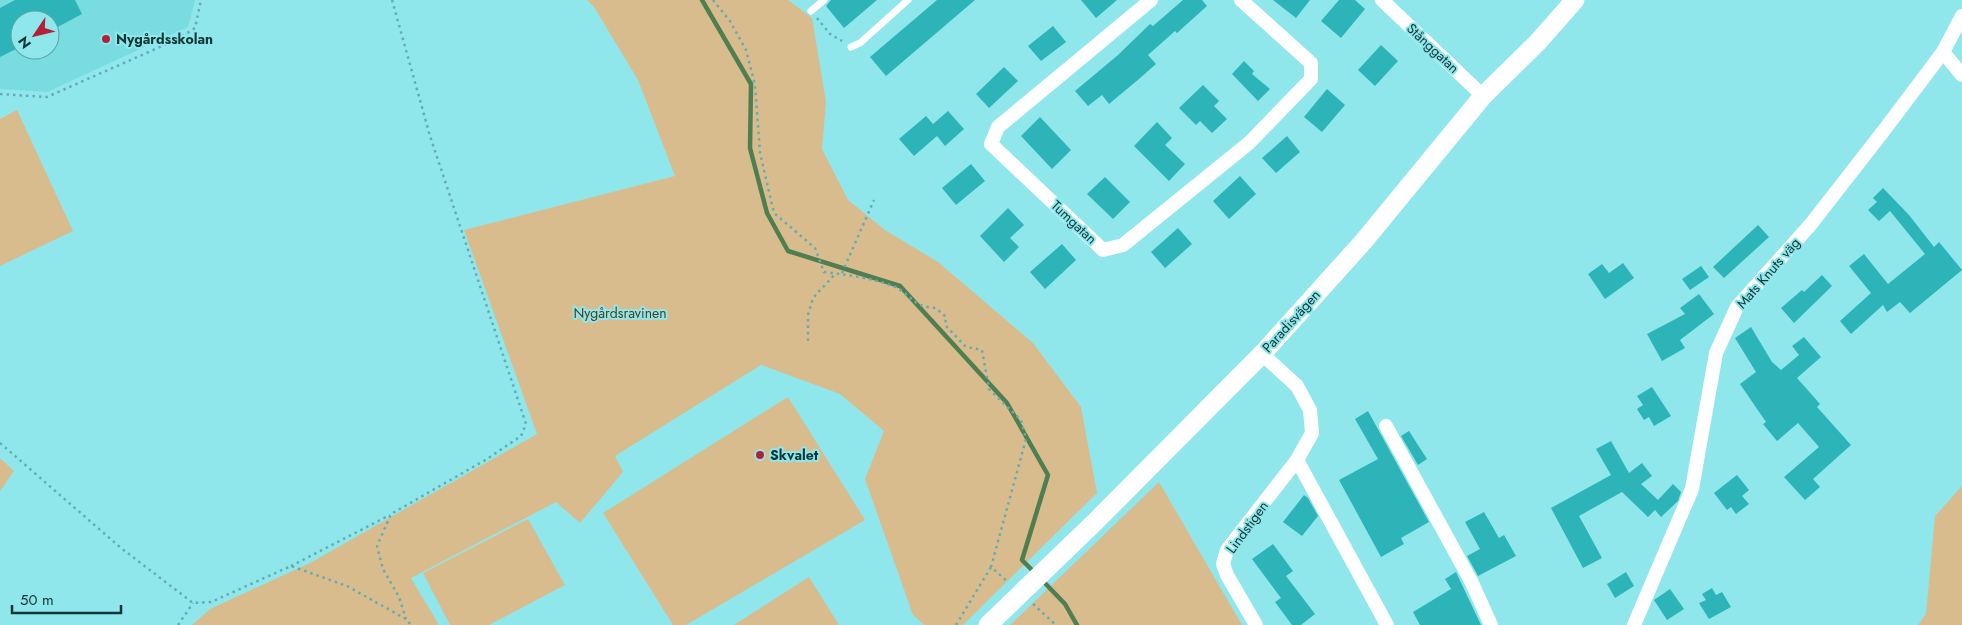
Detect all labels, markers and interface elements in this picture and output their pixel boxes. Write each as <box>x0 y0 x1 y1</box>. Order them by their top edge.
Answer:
north arrow <box>10 10 60 60</box>
street label: Stånggatan <box>1402 18 1464 78</box>
place label: Nygårdsskolan <box>116 29 213 49</box>
text: N <box>13 32 36 53</box>
marker: Nygårdsskolan <box>100 33 112 45</box>
street label: Tumgatan <box>1047 196 1101 248</box>
street label: Mats Knuts väg <box>1732 233 1804 313</box>
street label: Paradisvägen <box>1257 285 1325 357</box>
park label: Nygårdsravinen <box>573 303 667 323</box>
place label: Skvalet <box>770 445 819 465</box>
marker: Skvalet <box>754 449 766 461</box>
street label: Lindstigen <box>1221 497 1273 557</box>
scale bar <box>12 582 121 614</box>
text: 50 m <box>20 589 54 611</box>

